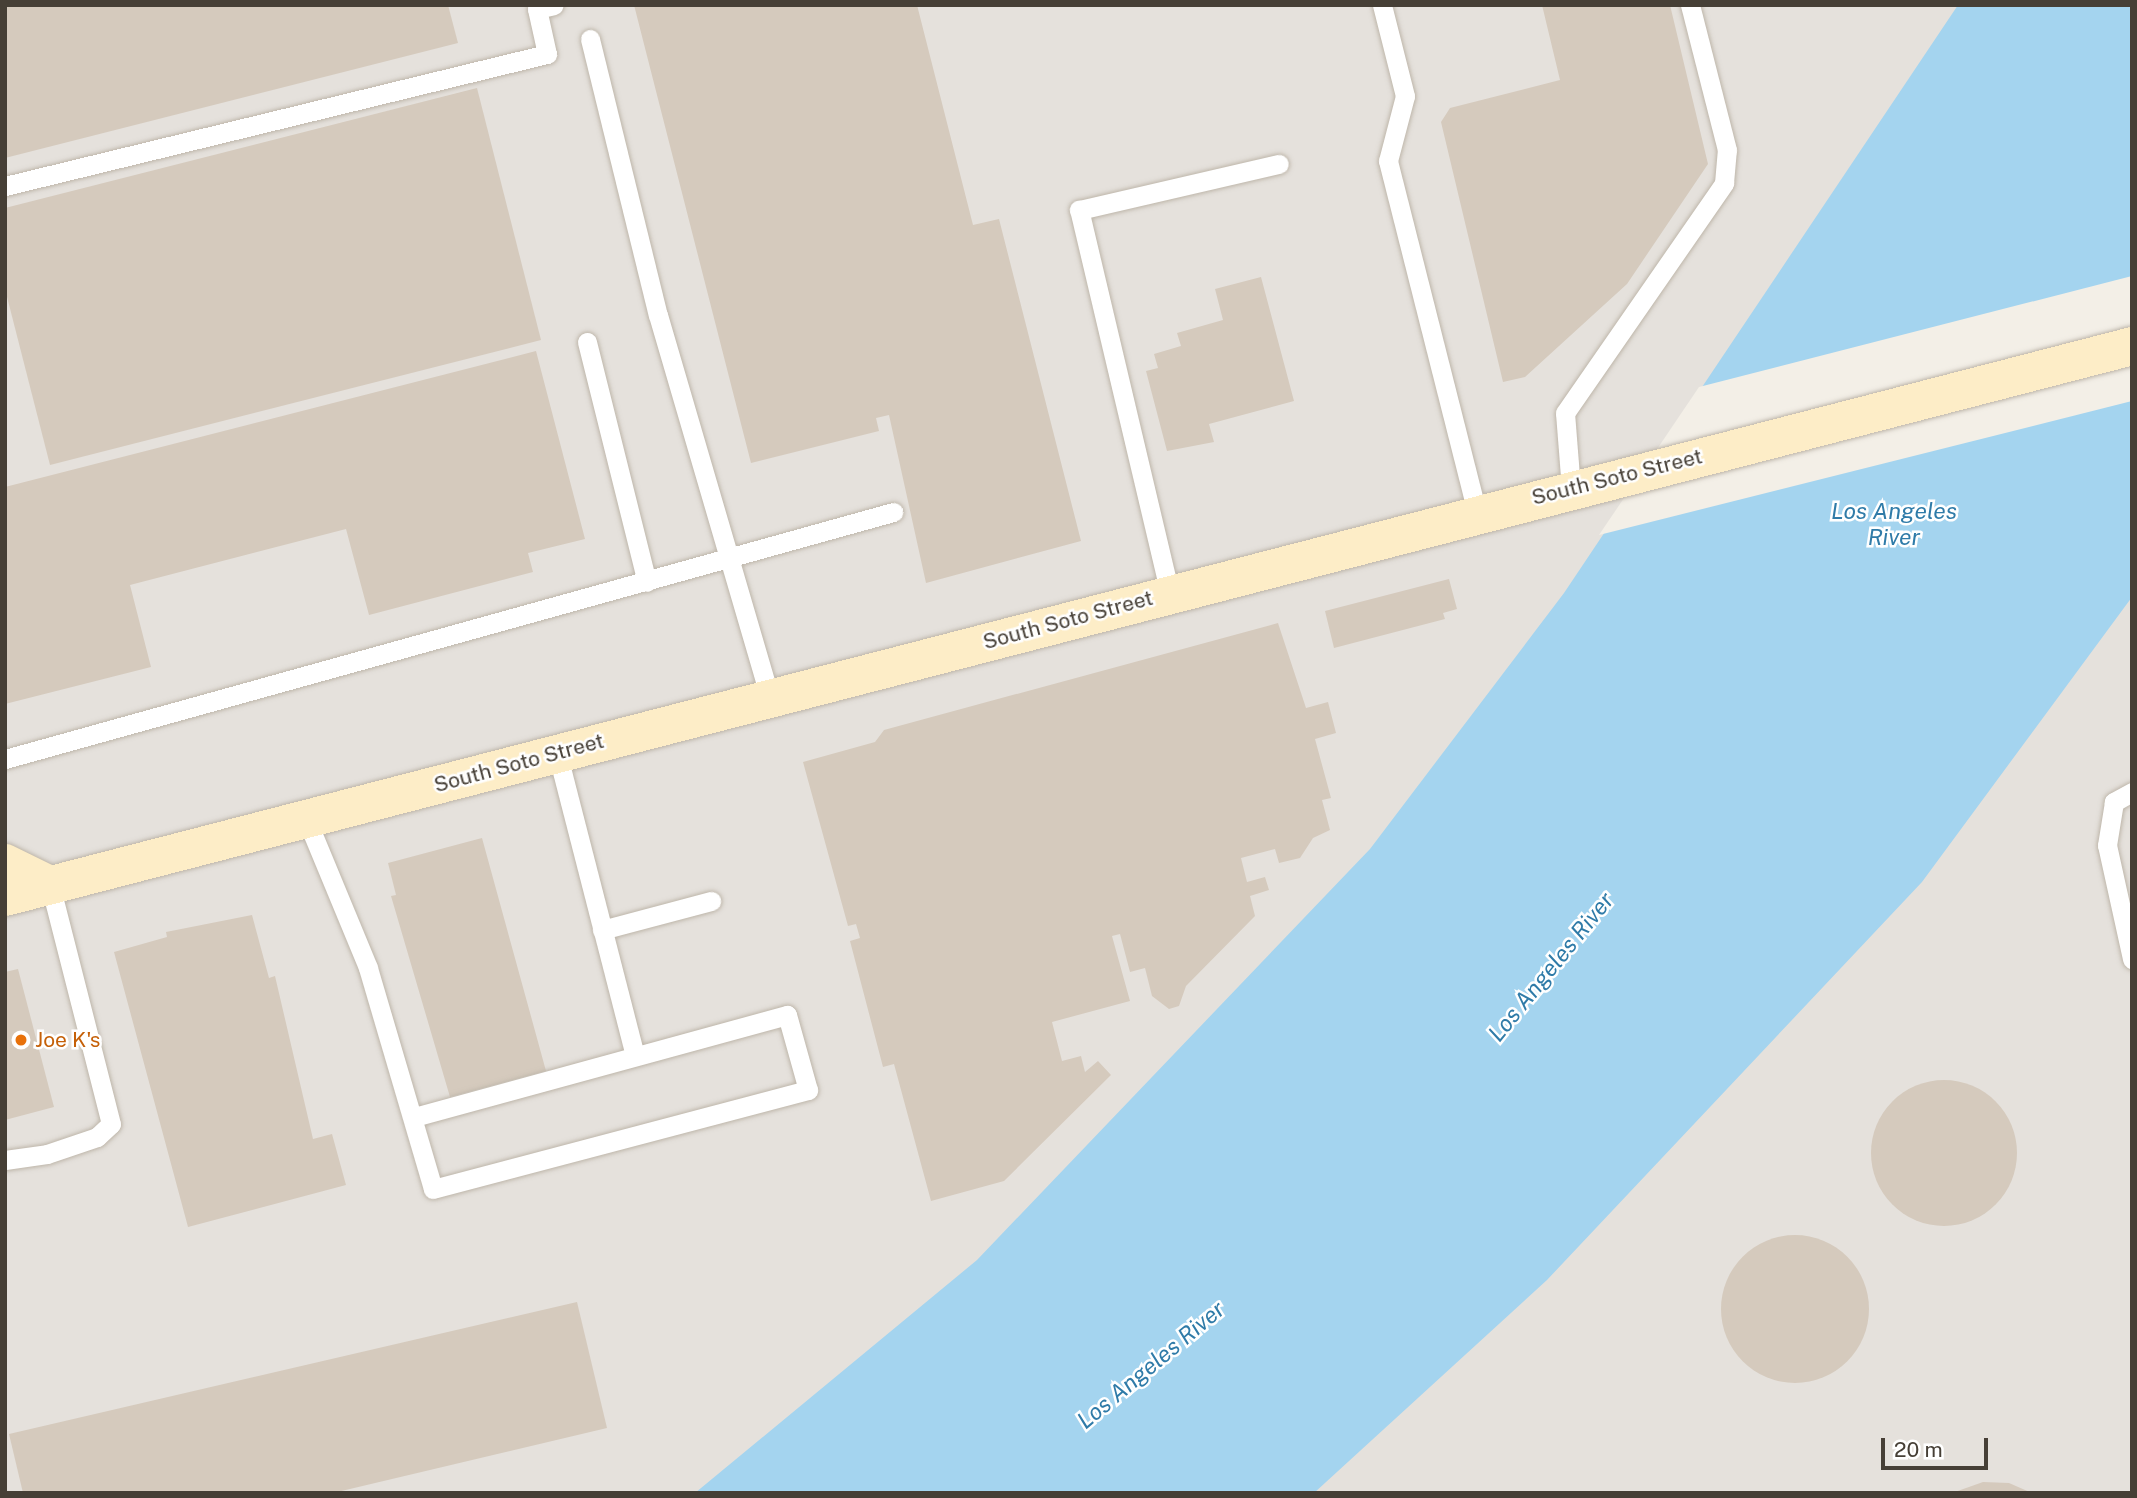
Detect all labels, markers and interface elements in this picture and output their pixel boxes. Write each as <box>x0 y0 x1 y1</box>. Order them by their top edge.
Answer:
street label: South Soto Street <box>1529 444 1705 510</box>
water label: Los Angeles River <box>1831 497 1957 551</box>
street label: South Soto Street <box>980 585 1156 655</box>
street label: South Soto Street <box>431 728 607 798</box>
water label: Los Angeles River <box>1482 887 1620 1047</box>
place label: Joe K's <box>35 1027 101 1053</box>
marker: Joe K's <box>13 1032 29 1048</box>
water label: Los Angeles River <box>1072 1295 1230 1435</box>
scale bar <box>1885 1424 1992 1468</box>
text: 20 m <box>1894 1437 1943 1462</box>

